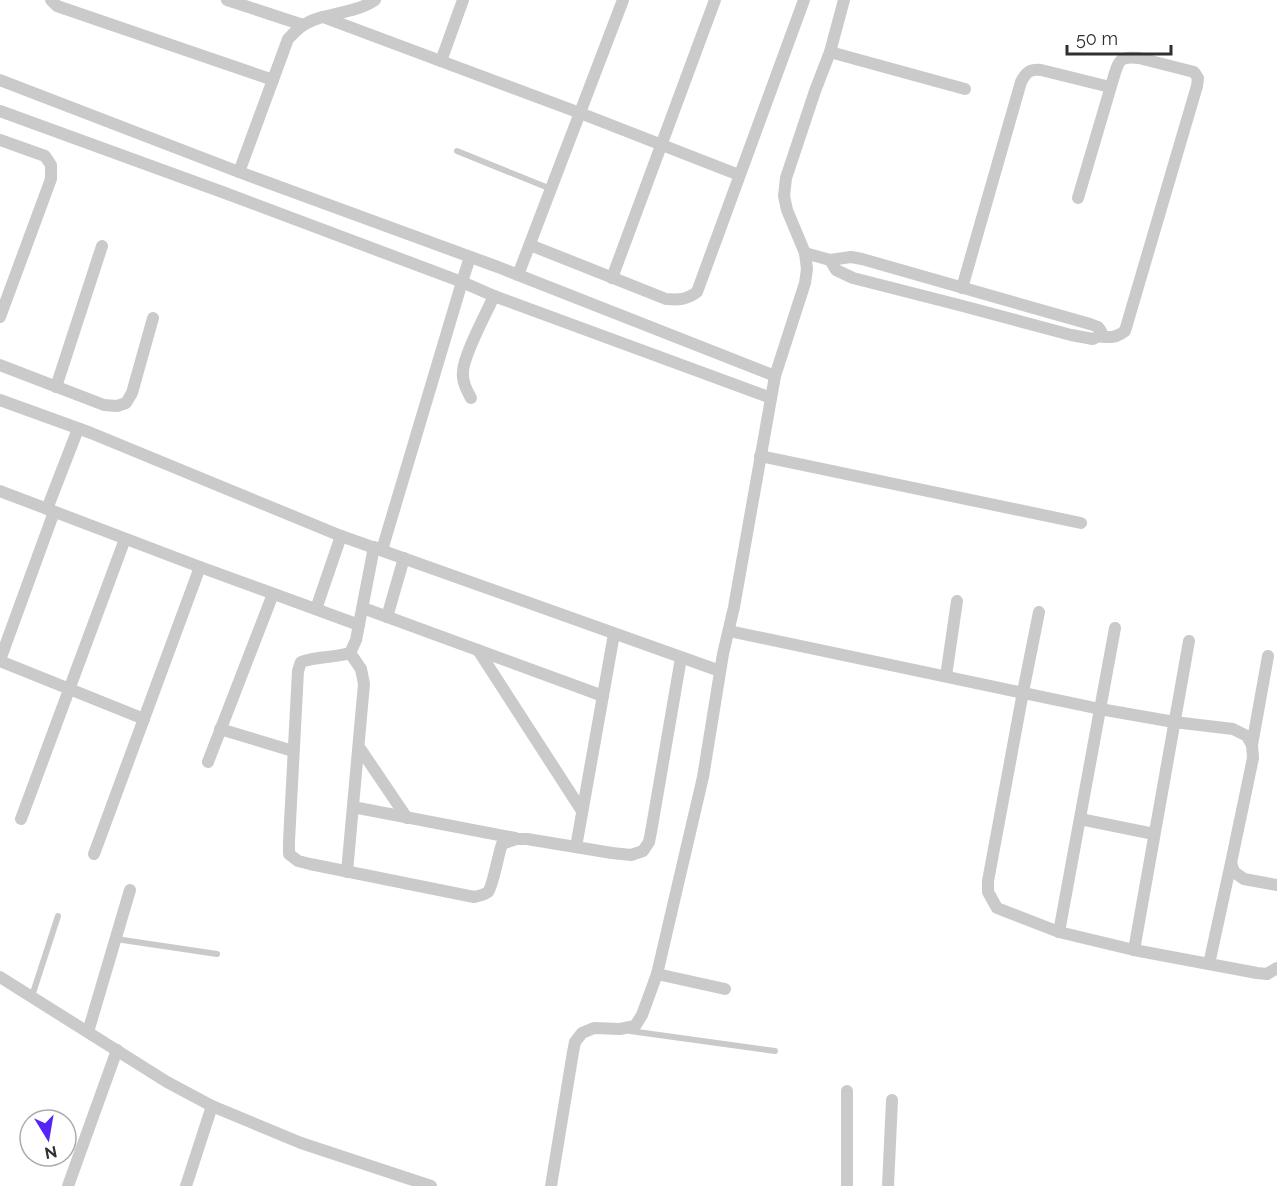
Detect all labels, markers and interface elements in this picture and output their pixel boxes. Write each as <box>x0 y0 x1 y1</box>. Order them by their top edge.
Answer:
scale bar <box>1067 18 1170 56</box>
text: 50 m <box>1076 28 1118 49</box>
north arrow <box>18 1108 78 1168</box>
text: N <box>43 1142 59 1163</box>

